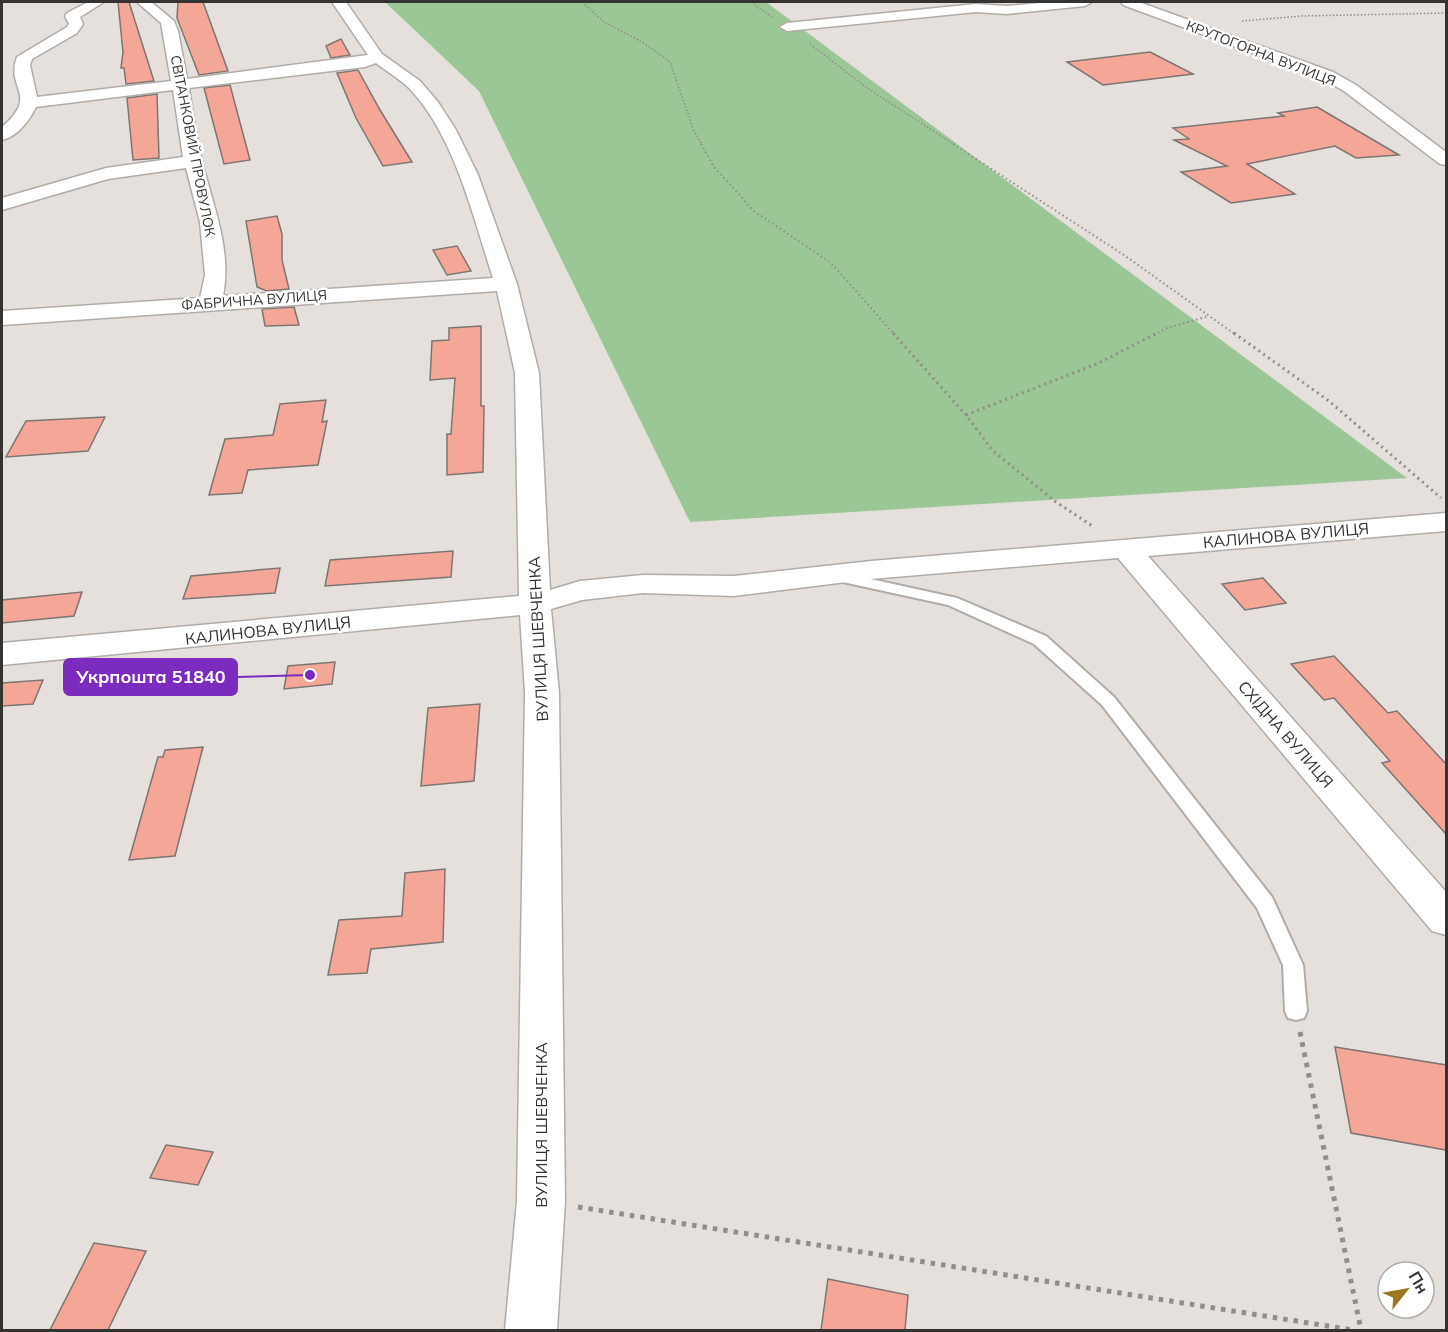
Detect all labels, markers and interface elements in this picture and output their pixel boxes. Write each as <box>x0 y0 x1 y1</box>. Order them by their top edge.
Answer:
street label: КРУТОГОРНА ВУЛИЦЯ <box>1184 16 1338 90</box>
street label: СВІТАНКОВИЙ ПРОВУЛОК <box>167 54 220 239</box>
street label: ФАБРИЧНА ВУЛИЦЯ <box>180 286 328 314</box>
street label: КАЛИНОВА ВУЛИЦЯ <box>1202 518 1370 552</box>
street label: ВУЛИЦЯ ШЕВЧЕНКА <box>524 556 552 722</box>
street label: КАЛИНОВА ВУЛИЦЯ <box>184 611 352 649</box>
callout: Укрпошта 51840 <box>64 659 237 695</box>
text: Укрпошта 51840 <box>75 665 226 688</box>
street label: СХІДНА ВУЛИЦЯ <box>1234 676 1338 792</box>
street label: ВУЛИЦЯ ШЕВЧЕНКА <box>531 1042 551 1208</box>
north arrow <box>1376 1260 1436 1320</box>
text: Пн <box>1405 1268 1433 1297</box>

